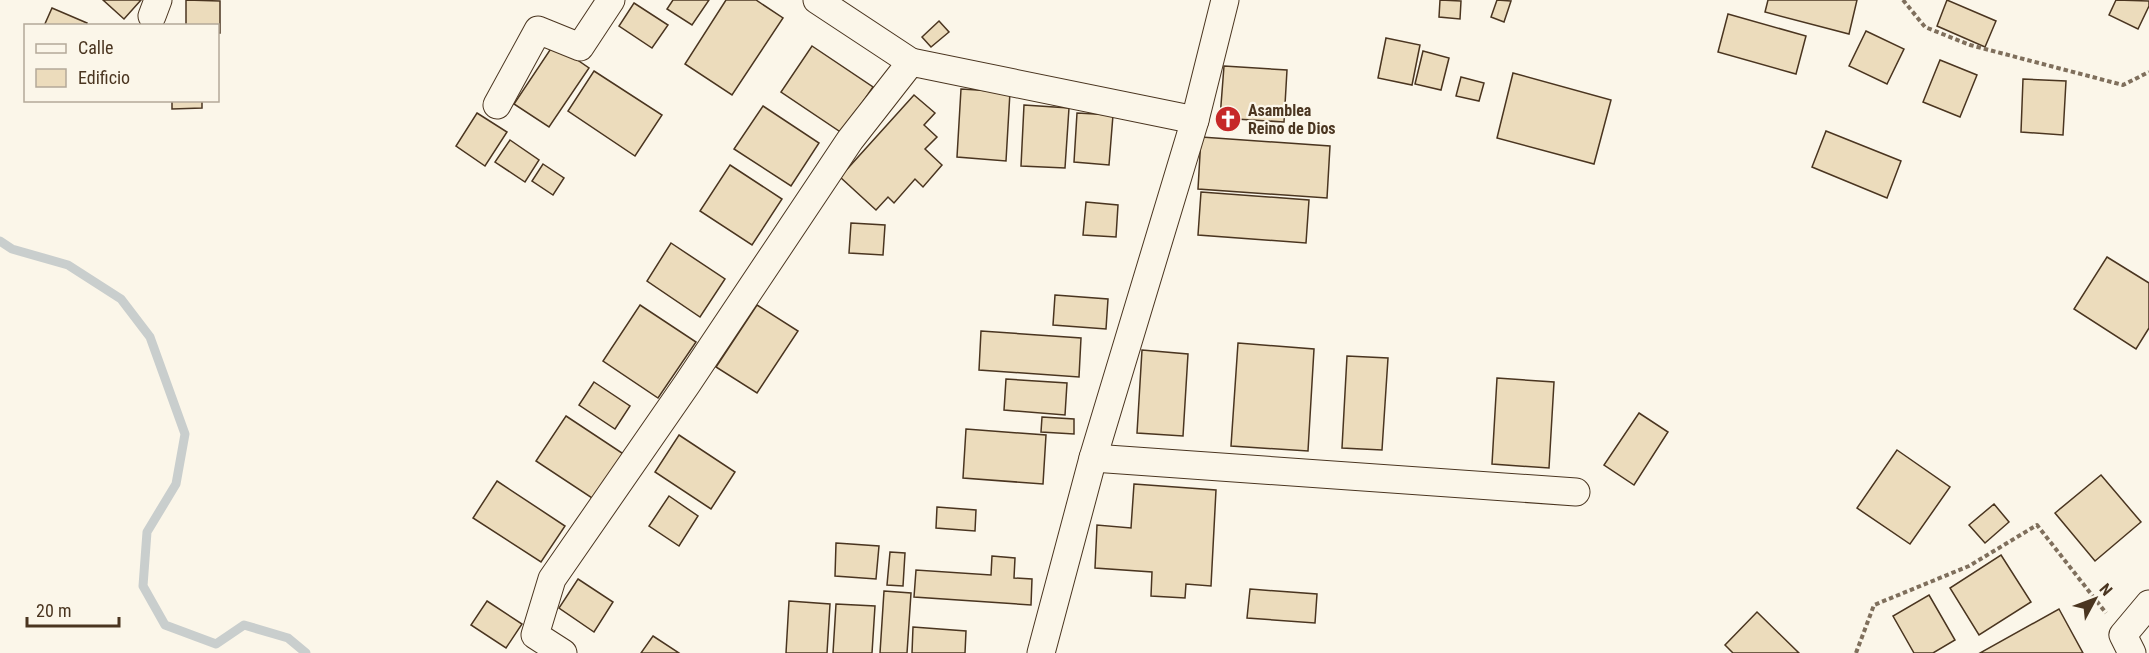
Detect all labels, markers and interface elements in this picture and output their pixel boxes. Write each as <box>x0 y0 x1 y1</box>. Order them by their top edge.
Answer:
legend <box>24 24 219 102</box>
text: Calle <box>78 37 114 58</box>
text: Edificio <box>78 67 130 88</box>
place label: Asamblea Reino de Dios <box>1248 101 1336 138</box>
church icon: Asamblea Reino de Dios <box>1213 104 1243 134</box>
north arrow <box>2065 569 2125 629</box>
text: N <box>2096 580 2116 599</box>
scale bar <box>27 590 118 628</box>
text: 20 m <box>36 600 71 621</box>

